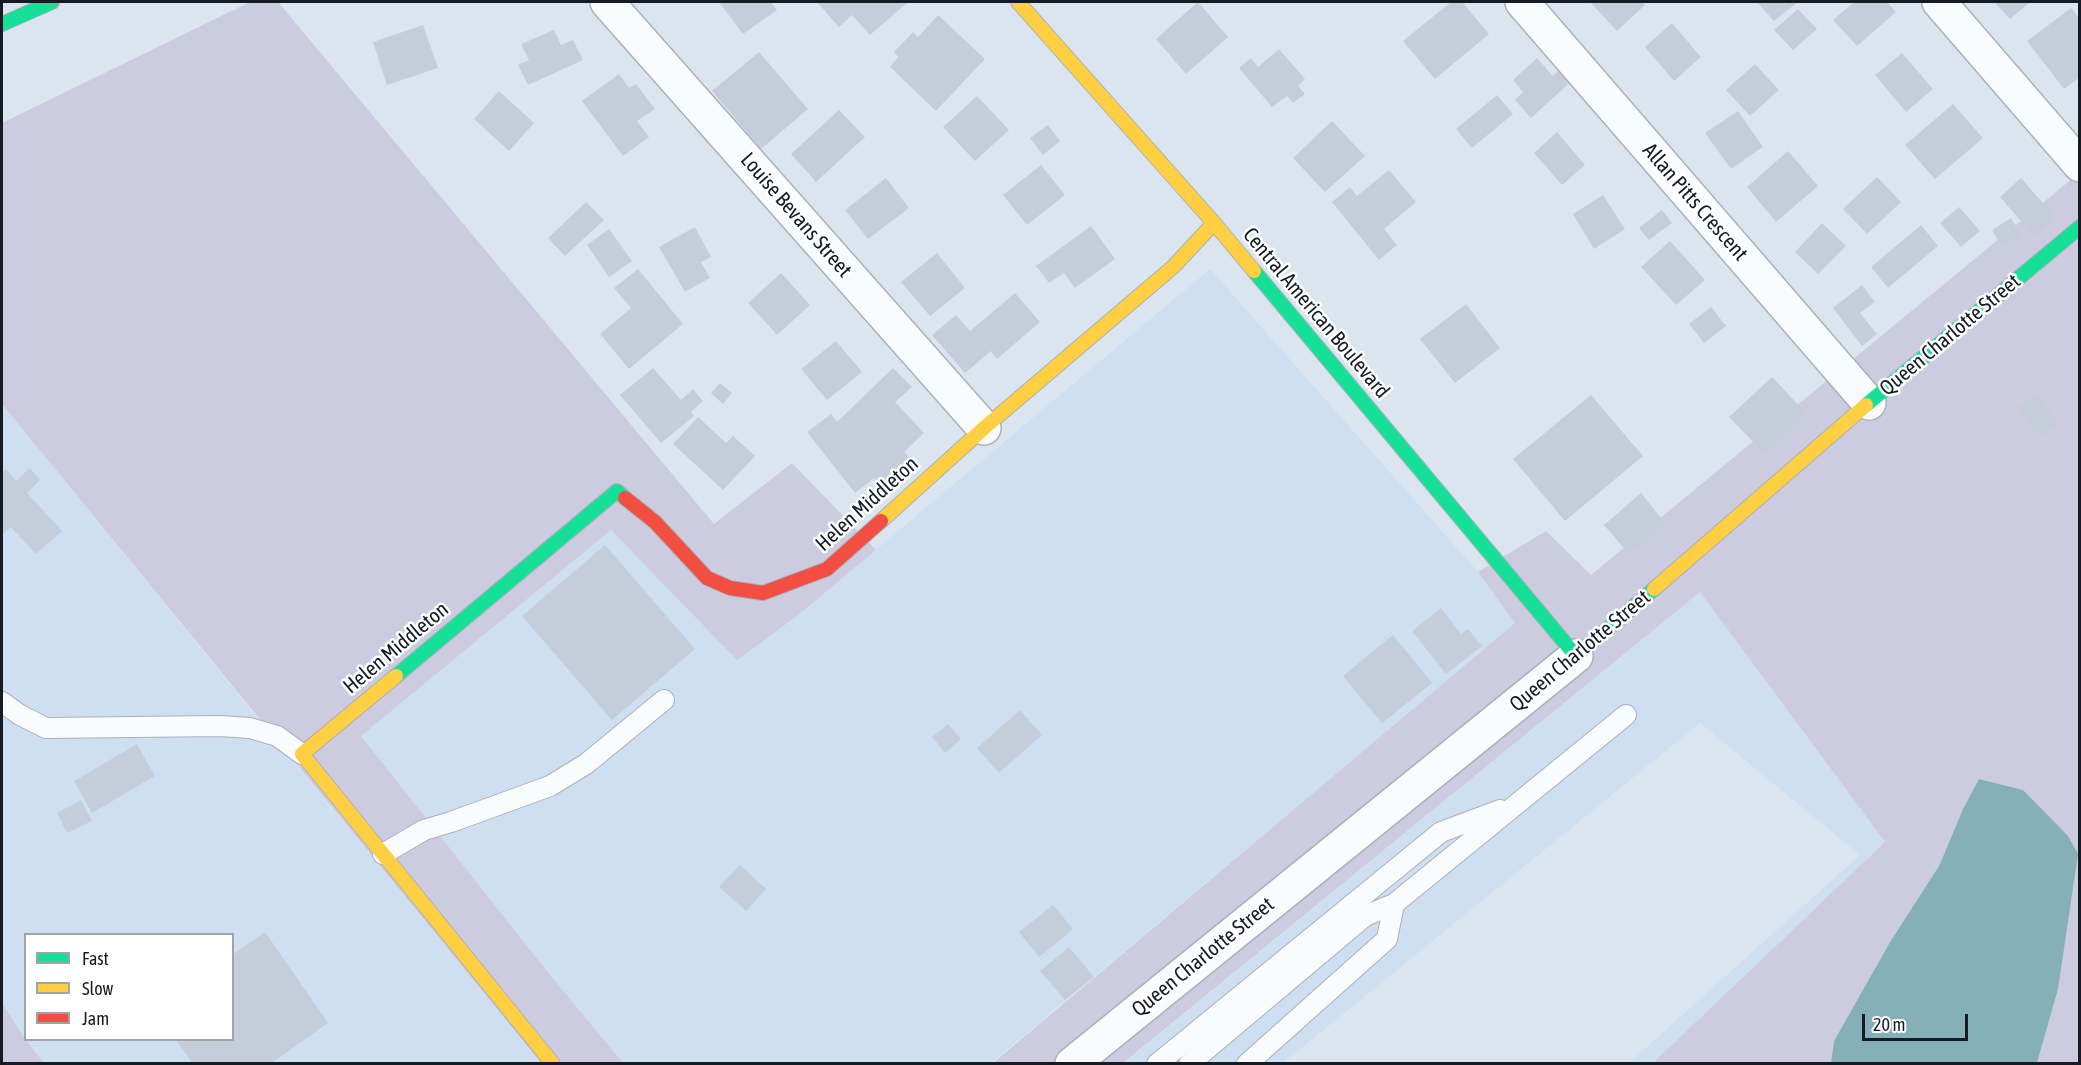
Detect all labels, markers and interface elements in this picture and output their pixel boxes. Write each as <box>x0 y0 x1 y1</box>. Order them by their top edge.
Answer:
street label: Allan Pitts Crescent <box>1637 138 1753 266</box>
street label: Louise Bevans Street <box>735 148 857 282</box>
street label: Central American Boulevard <box>1237 223 1395 403</box>
street label: Queen Charlotte Street <box>1875 269 2025 401</box>
street label: Helen Middleton <box>811 451 923 557</box>
street label: Queen Charlotte Street <box>1505 585 1655 717</box>
street label: Helen Middleton <box>338 597 454 699</box>
street label: Queen Charlotte Street <box>1127 892 1279 1022</box>
legend <box>24 933 234 1041</box>
text: Fast <box>82 948 109 969</box>
text: Slow <box>82 978 113 999</box>
scale bar <box>1865 1002 1972 1040</box>
text: Jam <box>82 1008 109 1029</box>
text: 20 m <box>1873 1014 1905 1035</box>

